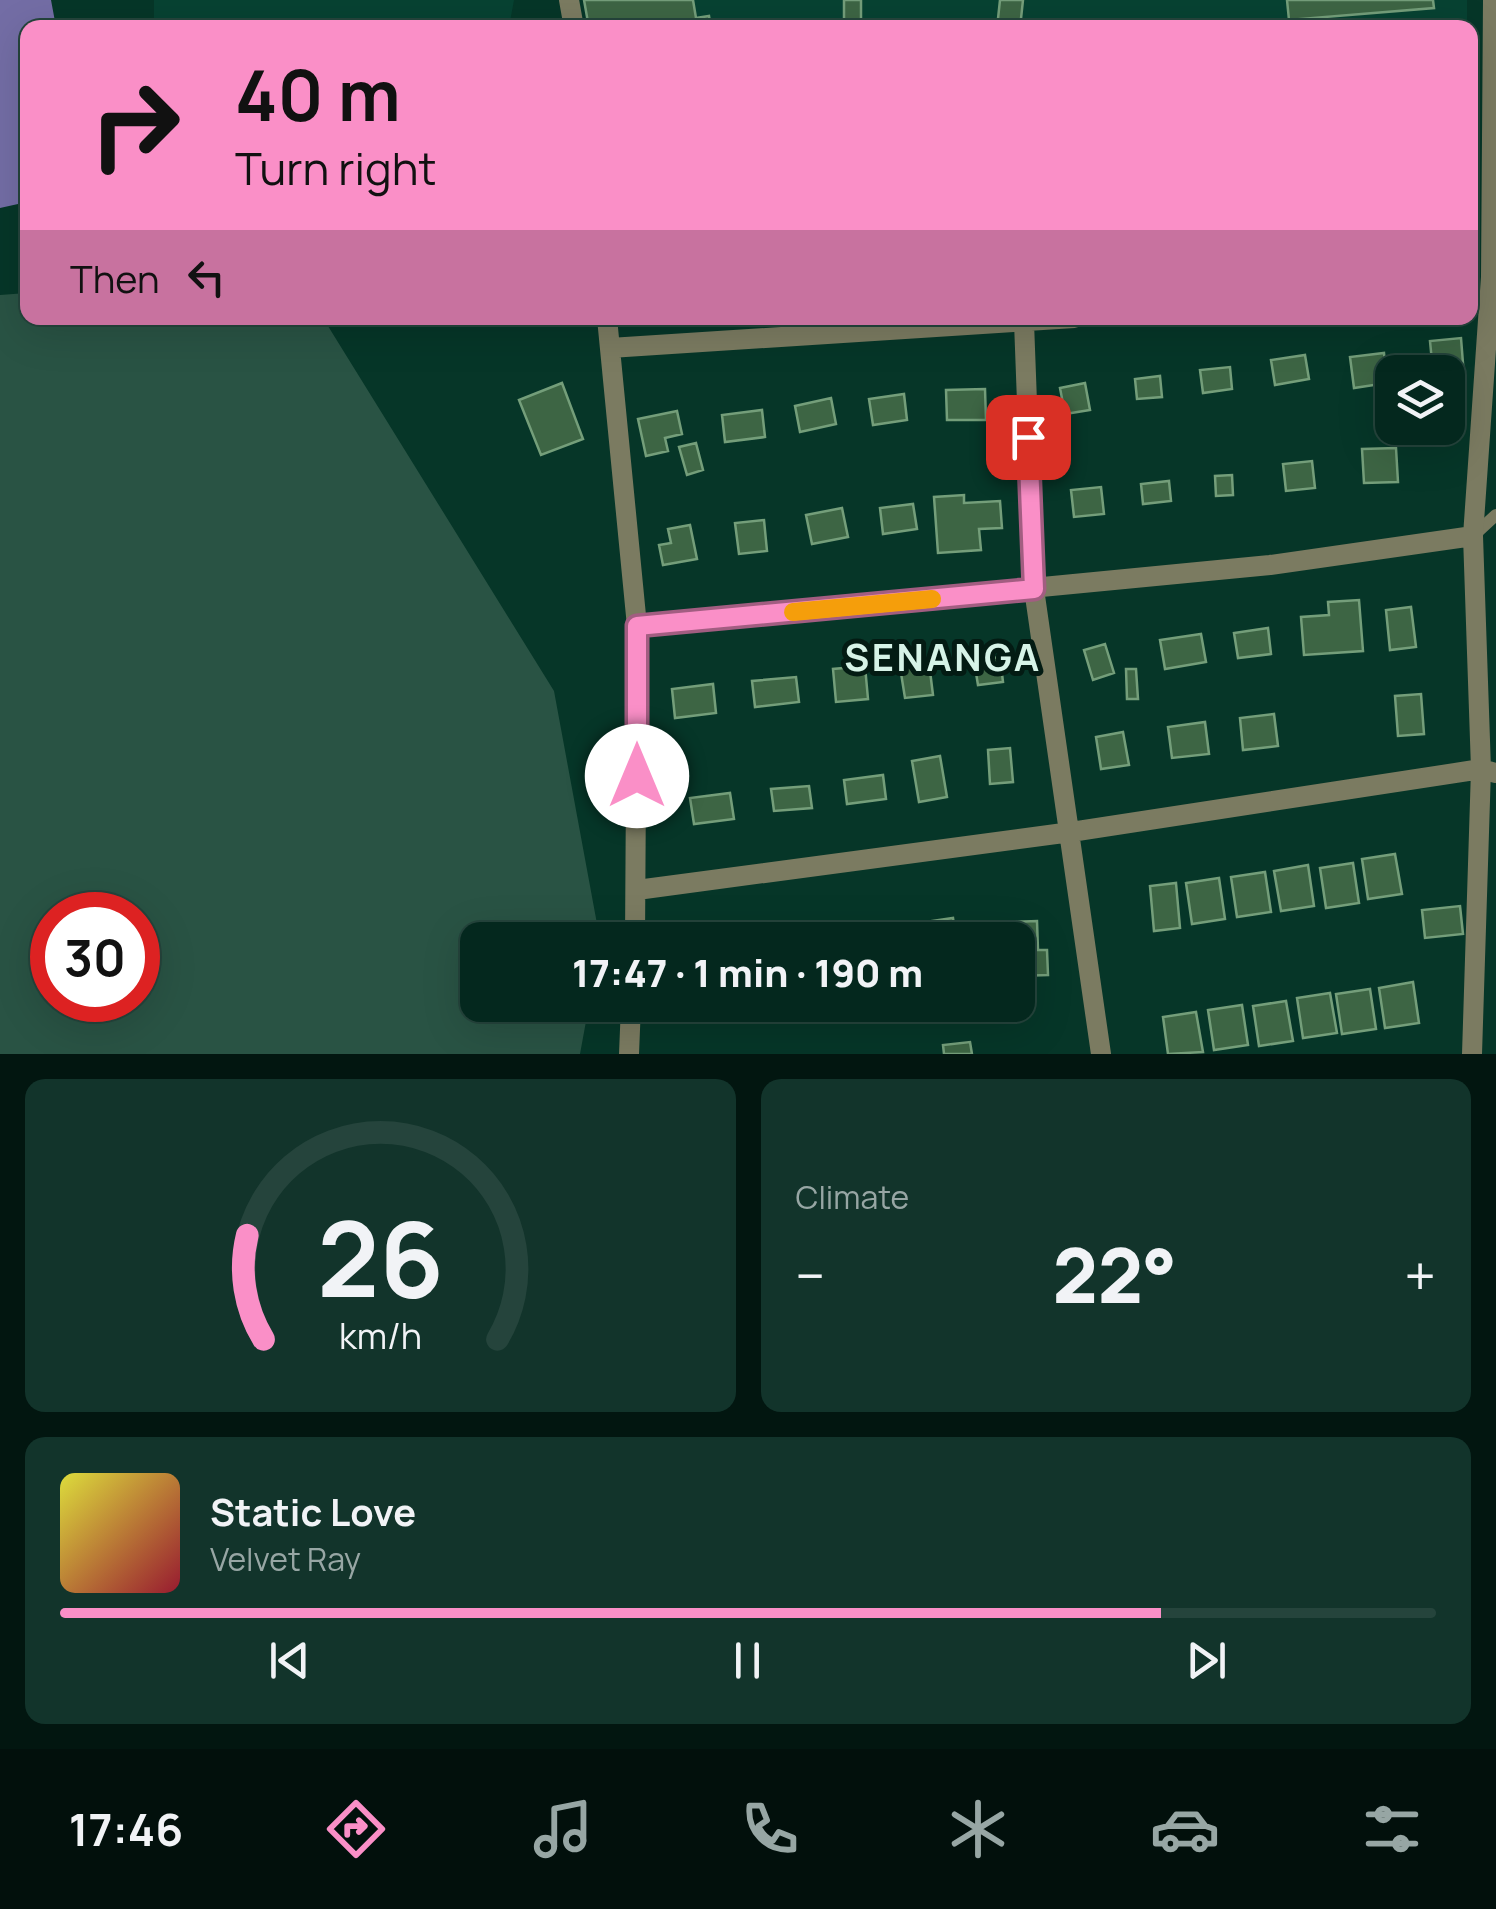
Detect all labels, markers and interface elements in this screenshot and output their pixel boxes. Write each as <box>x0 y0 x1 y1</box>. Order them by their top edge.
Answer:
text: 40 m <box>235 46 401 142</box>
icon: right <box>70 60 200 190</box>
text: Turn right <box>235 137 436 199</box>
icon: left <box>179 250 234 305</box>
text: Then <box>70 252 159 304</box>
map controls <box>1375 355 1465 445</box>
button: layers <box>1375 355 1465 445</box>
pin <box>986 395 1071 480</box>
icon: arrive <box>1001 410 1056 465</box>
district label: SENANGA <box>844 630 1042 682</box>
position arrow <box>585 724 689 828</box>
speed limit sign: 30 <box>30 892 160 1022</box>
text: 17:47 · 1 min · 190 m <box>572 946 923 998</box>
text: Climate <box>796 1175 909 1219</box>
text: 26 <box>317 1186 444 1328</box>
text: 22° <box>1053 1223 1177 1326</box>
text: − <box>796 1237 825 1313</box>
text: + <box>1404 1237 1436 1313</box>
text: km/h <box>339 1311 422 1360</box>
text: Static Love <box>210 1485 416 1537</box>
text: Velvet Ray <box>210 1537 361 1581</box>
icon: previous <box>262 1633 317 1688</box>
icon: pause <box>720 1633 775 1688</box>
icon: next <box>1179 1633 1234 1688</box>
icon: directions <box>321 1794 391 1864</box>
icon: music <box>528 1794 598 1864</box>
icon: phone <box>735 1794 805 1864</box>
icon: climate <box>943 1794 1013 1864</box>
icon: car <box>1150 1794 1220 1864</box>
icon: filters <box>1357 1794 1427 1864</box>
text: 17:46 <box>69 1798 183 1860</box>

